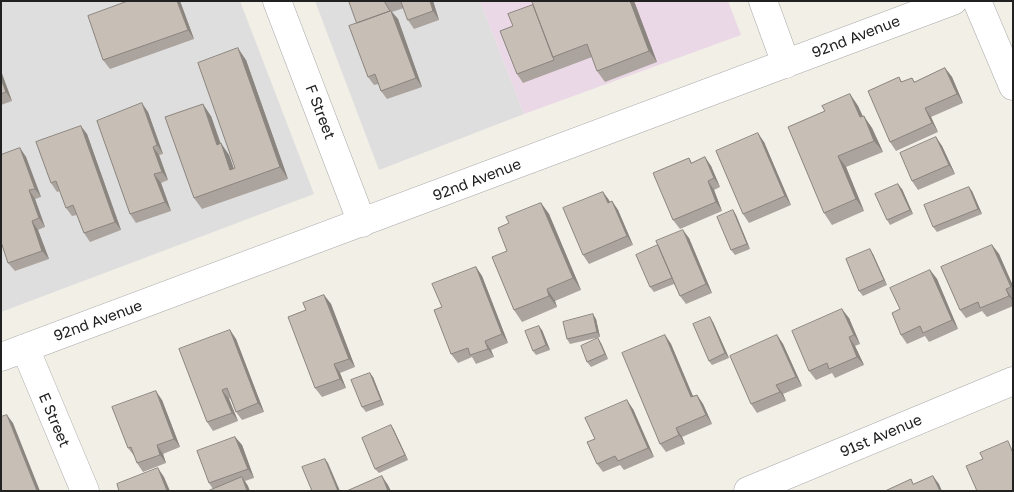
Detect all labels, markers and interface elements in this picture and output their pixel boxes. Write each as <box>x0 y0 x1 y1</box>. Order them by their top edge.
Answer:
street label: 92nd Avenue <box>809 12 903 62</box>
street label: F Street <box>301 82 339 142</box>
street label: 92nd Avenue <box>430 155 524 205</box>
street label: 92nd Avenue <box>51 297 145 345</box>
street label: E Street <box>35 390 73 450</box>
street label: 91st Avenue <box>837 411 925 461</box>

